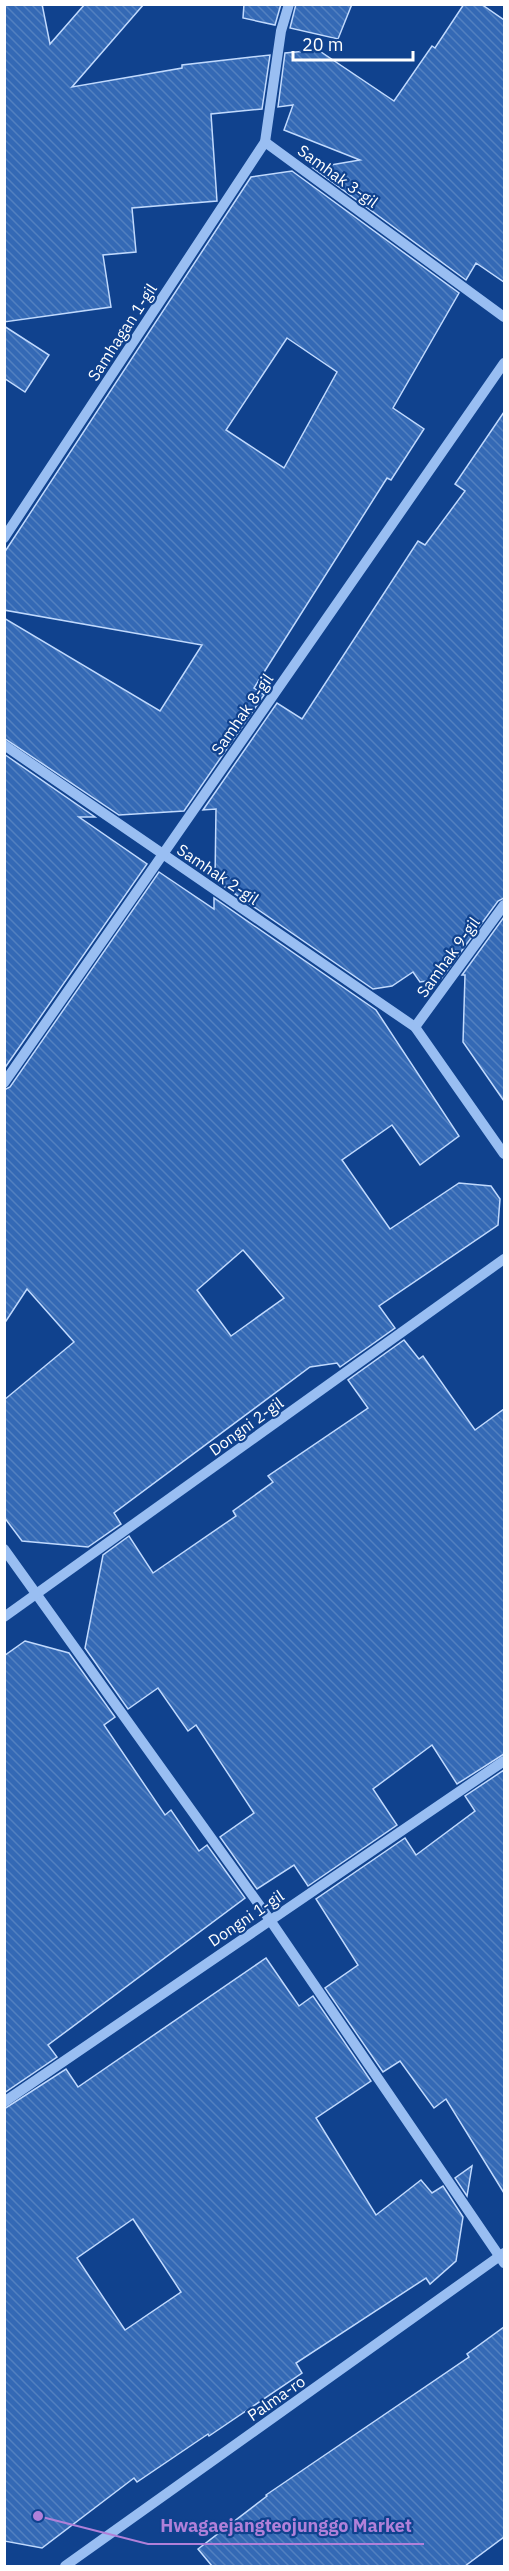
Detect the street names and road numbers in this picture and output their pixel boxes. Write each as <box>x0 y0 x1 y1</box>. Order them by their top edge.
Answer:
street label: Samhak 3-gil <box>294 140 382 212</box>
street label: Samhagan 1-gil <box>83 280 161 384</box>
street label: Samhak 8-gil <box>207 670 277 758</box>
street label: Samhak 2-gil <box>173 839 263 909</box>
street label: Samhak 9-gil <box>412 913 484 1001</box>
street label: Dongni 2-gil <box>205 1392 287 1460</box>
street label: Dongni 1-gil <box>204 1885 288 1951</box>
street label: Palma-ro <box>243 2371 309 2425</box>

